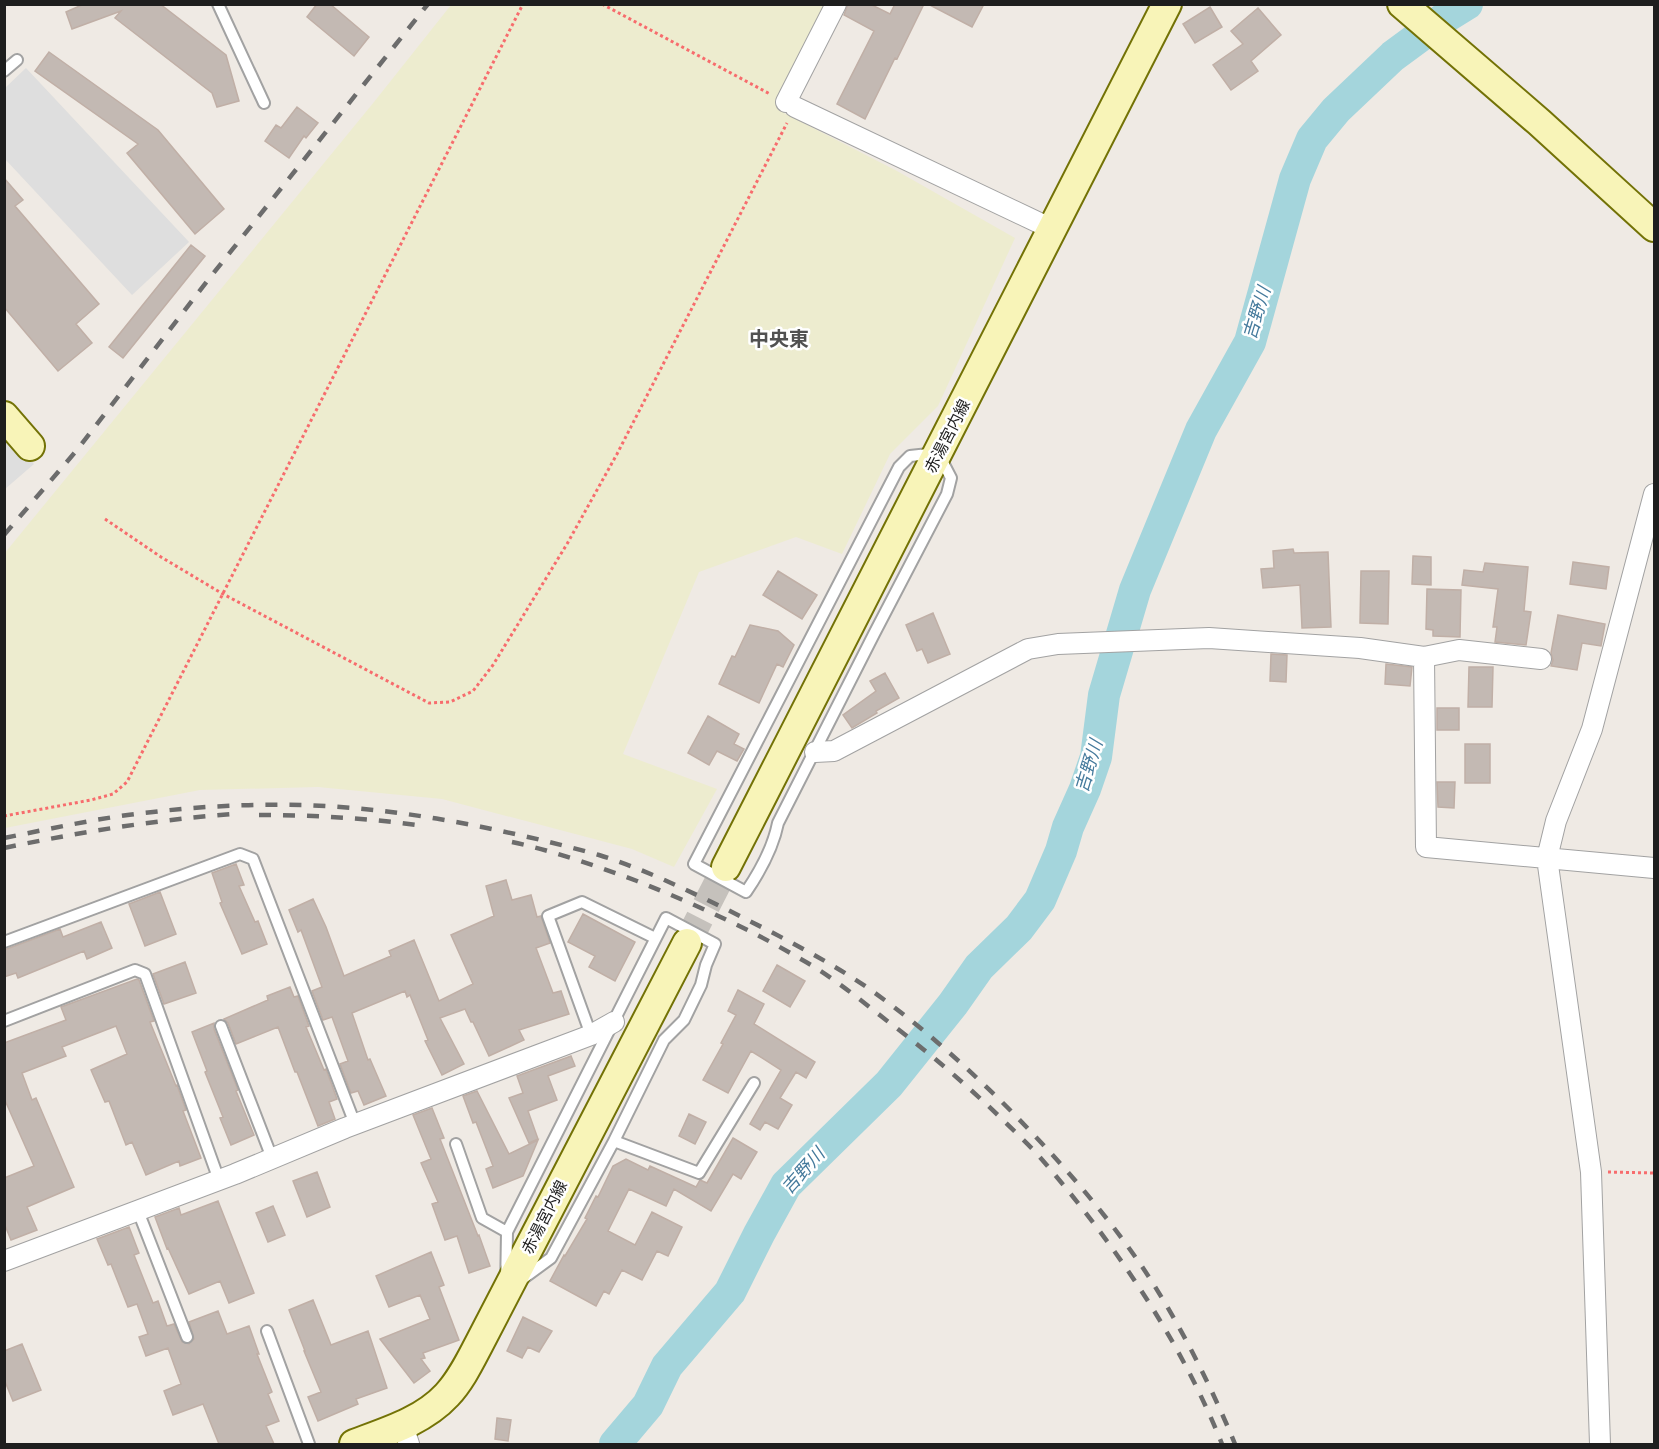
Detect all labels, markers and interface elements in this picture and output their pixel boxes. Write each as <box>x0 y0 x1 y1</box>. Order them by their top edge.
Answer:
water label: 吉野川 <box>1239 282 1275 342</box>
district label: 中央東 <box>749 327 809 351</box>
street label: 赤湯宮内線 <box>920 396 974 476</box>
water label: 吉野川 <box>1071 735 1107 795</box>
water label: 吉野川 <box>777 1142 830 1198</box>
street label: 赤湯宮内線 <box>517 1177 571 1257</box>

